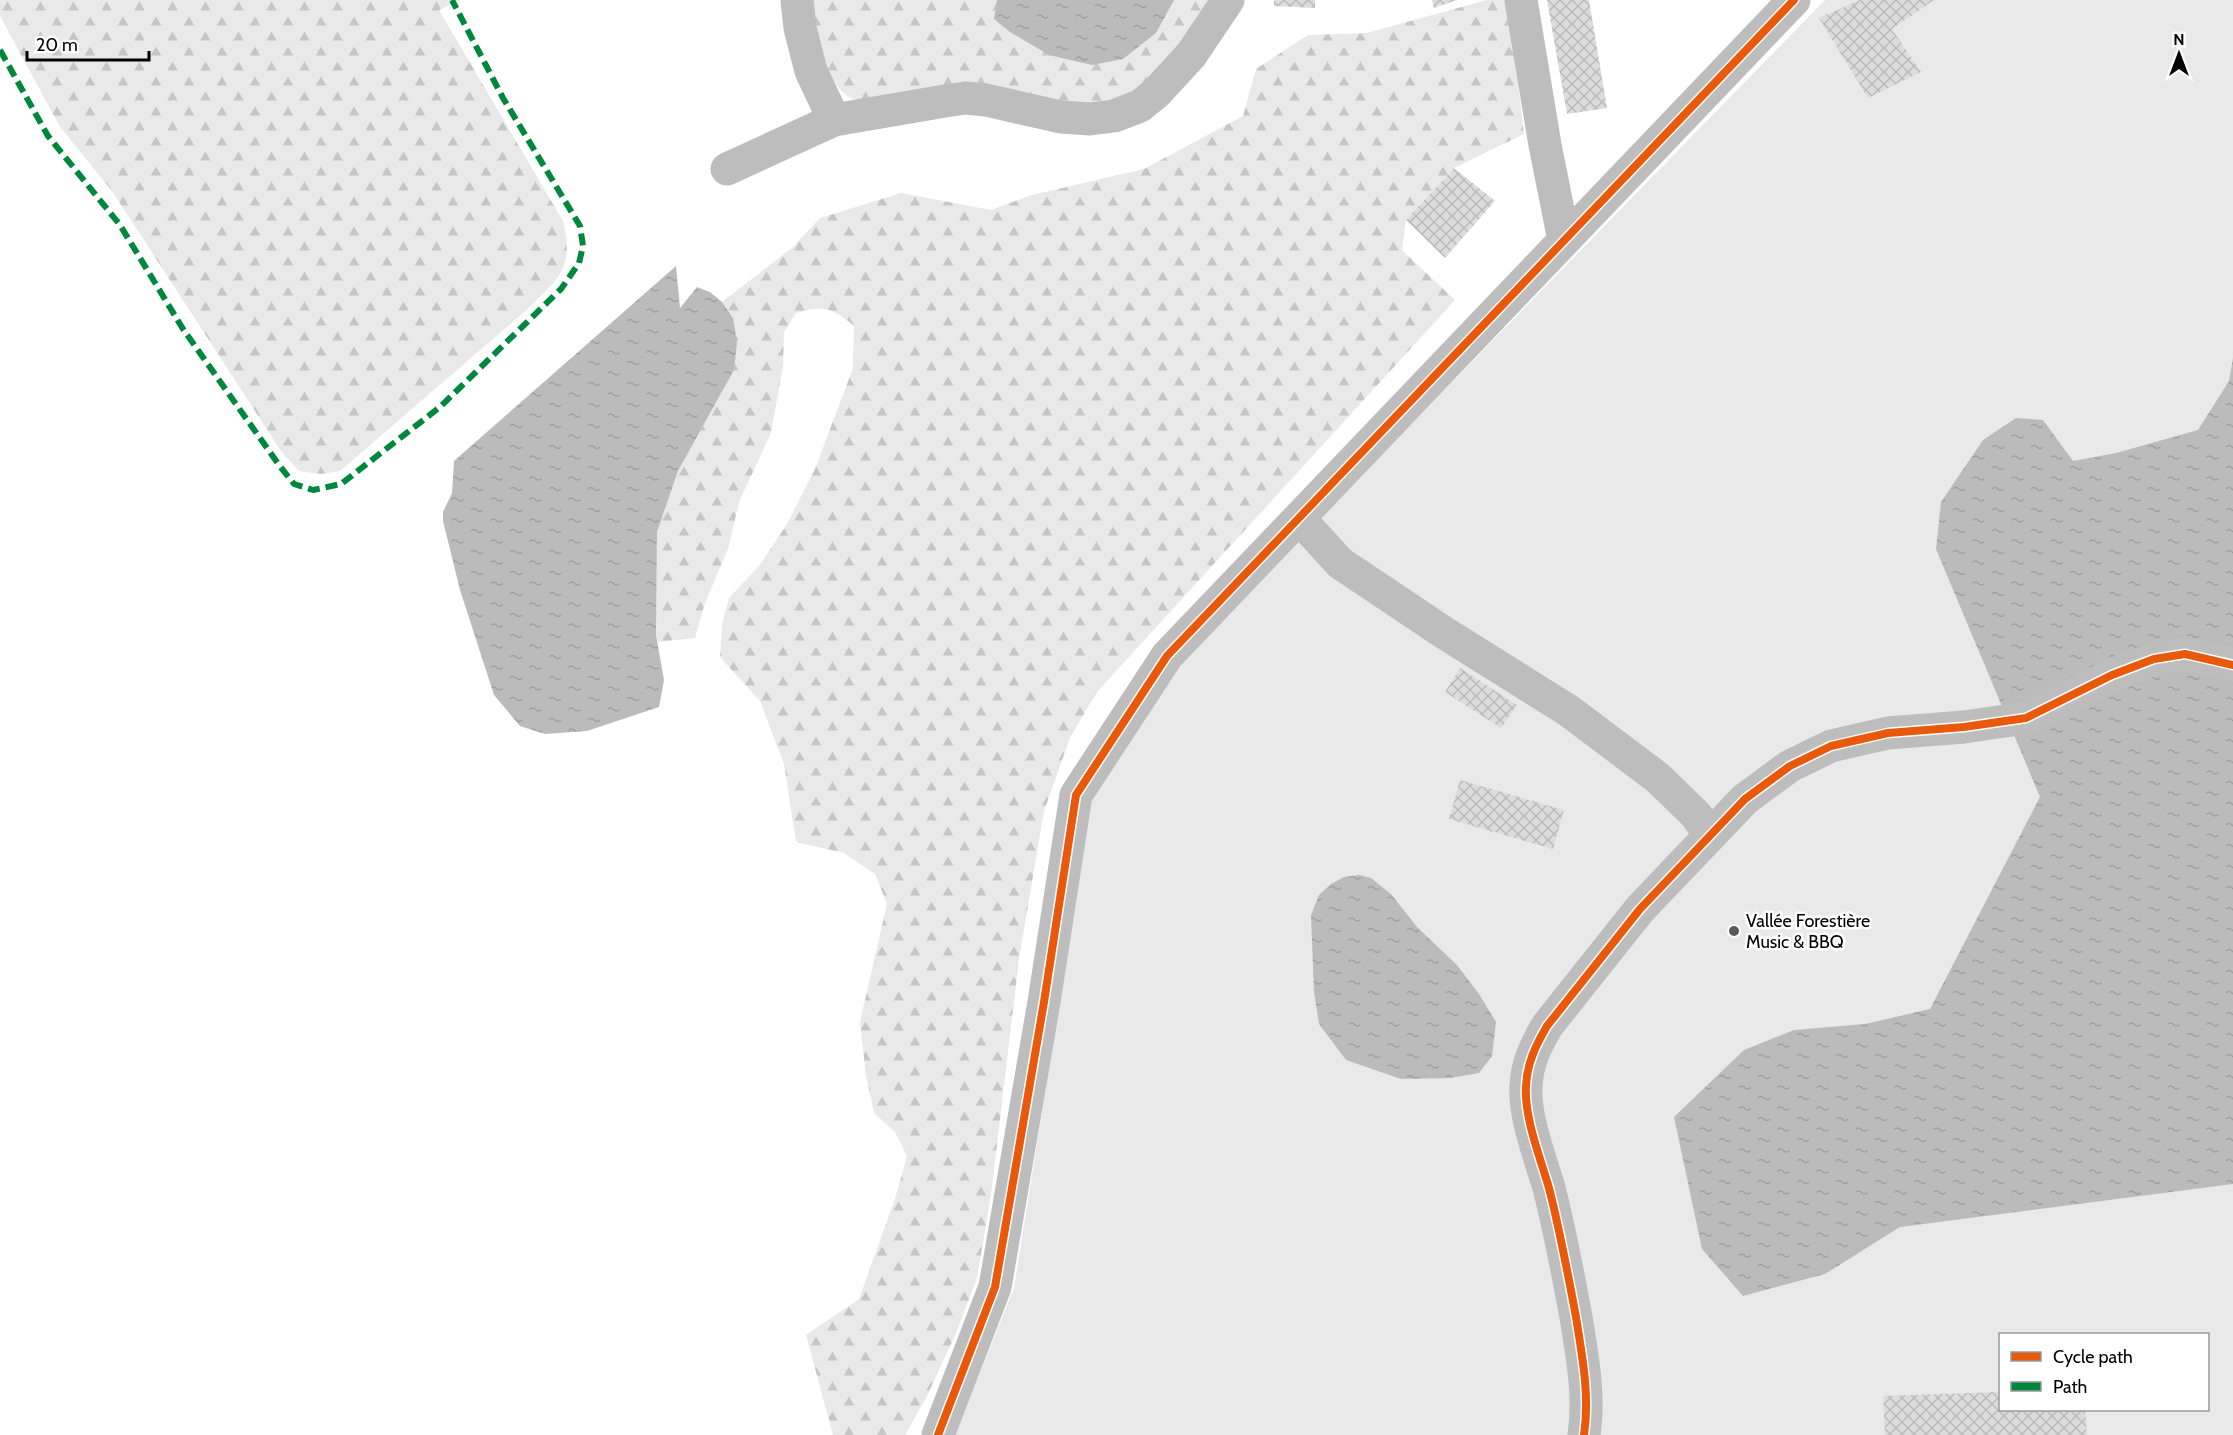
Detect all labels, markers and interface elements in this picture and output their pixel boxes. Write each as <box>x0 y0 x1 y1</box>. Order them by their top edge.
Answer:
scale bar <box>27 24 148 62</box>
north arrow <box>2149 24 2209 84</box>
text: N <box>2173 30 2185 49</box>
text: 20 m <box>36 34 78 56</box>
place label: Vallée Forestière Music & BBQ <box>1746 910 1870 953</box>
marker: Vallée Forestière Music & BBQ <box>1727 924 1741 938</box>
legend <box>1999 1333 2209 1411</box>
text: Cycle path <box>2053 1346 2133 1368</box>
text: Path <box>2053 1376 2087 1398</box>

